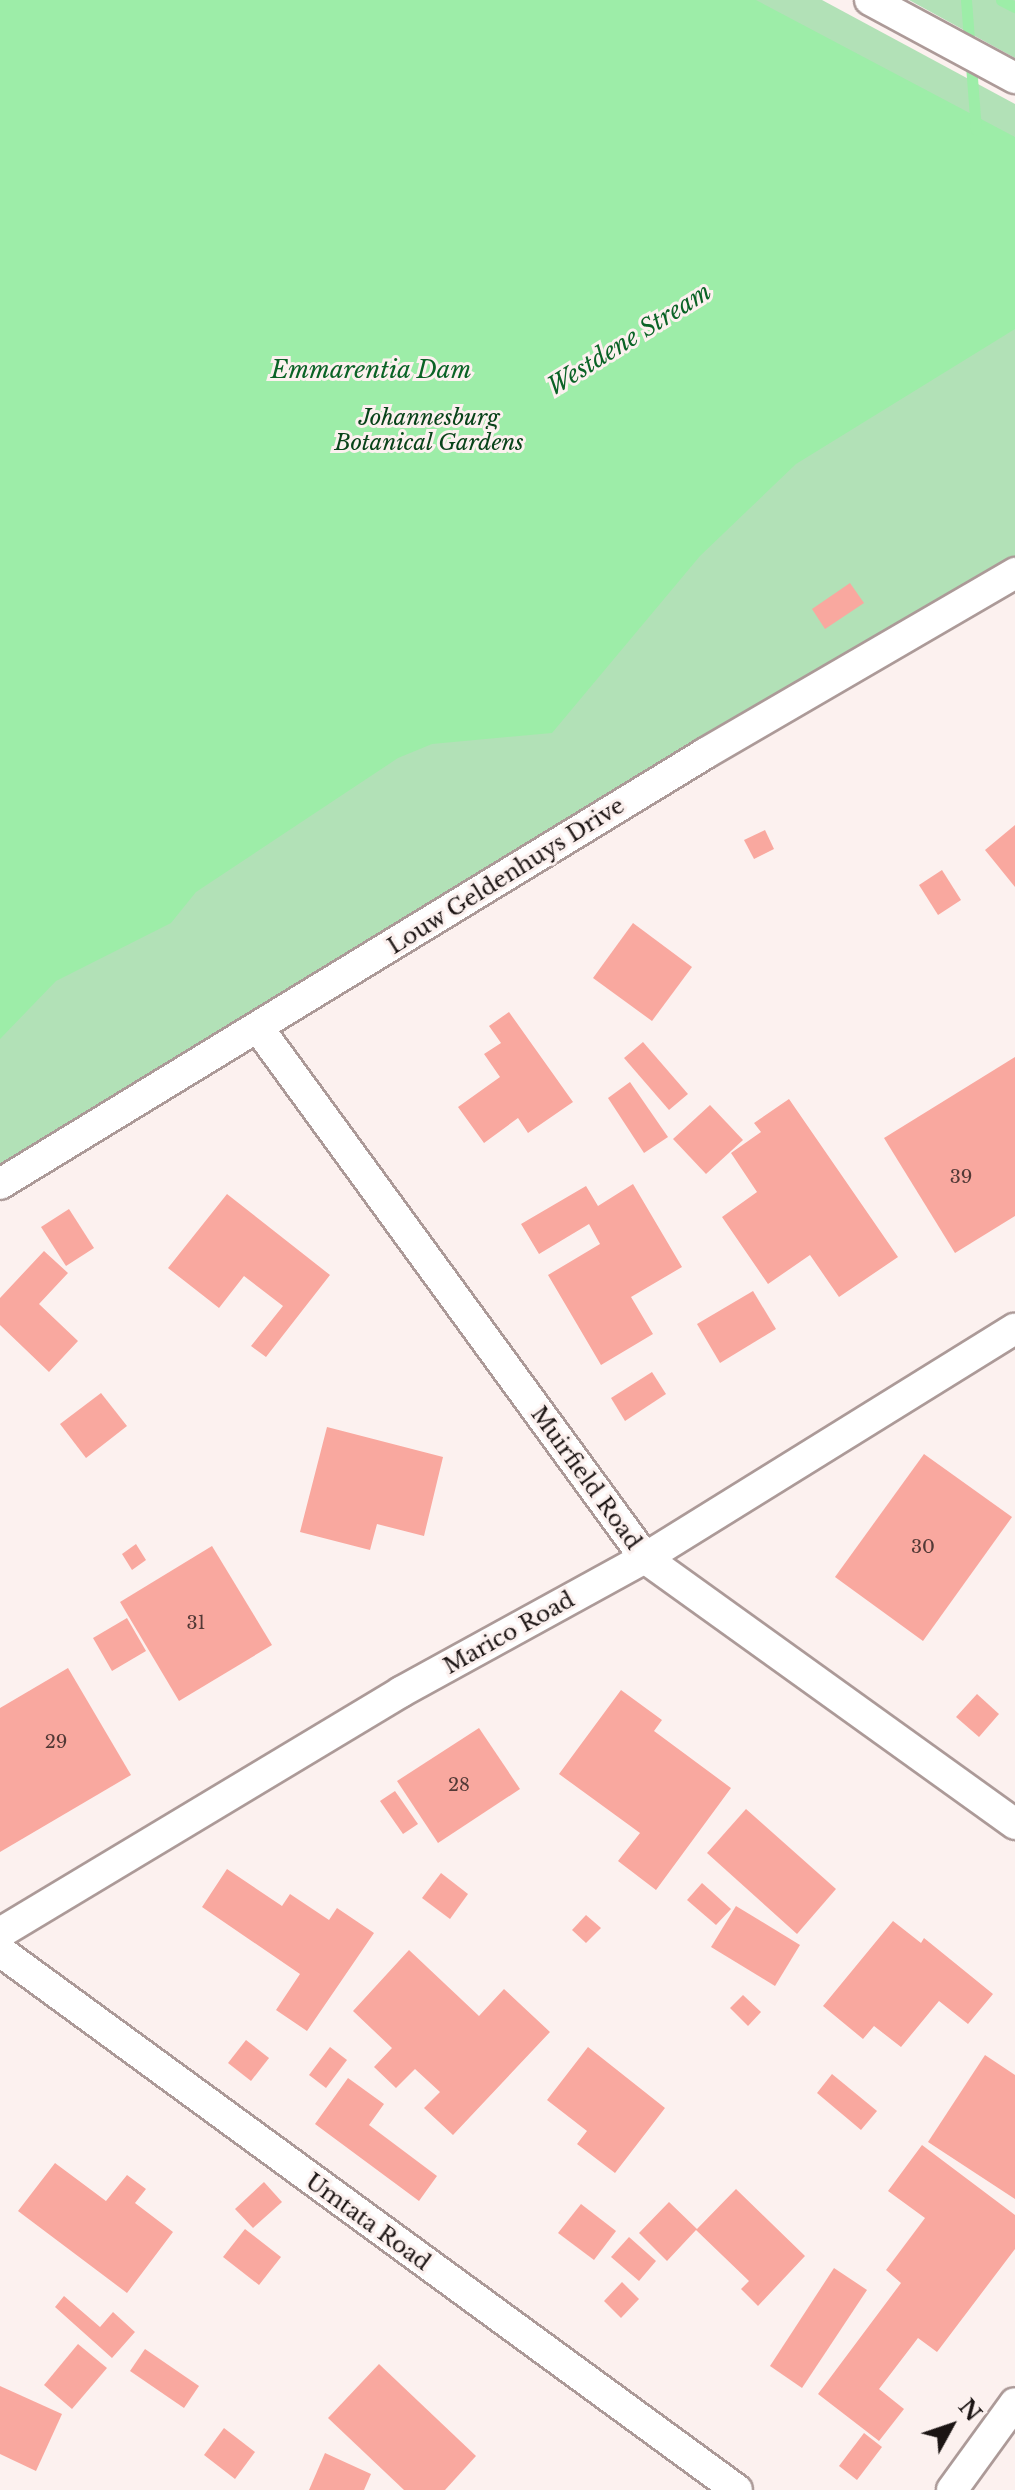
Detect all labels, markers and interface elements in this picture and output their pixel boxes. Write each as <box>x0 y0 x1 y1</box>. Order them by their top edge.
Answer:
water label: Westdene Stream <box>542 277 716 401</box>
water label: Emmarentia Dam <box>270 356 472 384</box>
park label: Johannesburg Botanical Gardens <box>334 404 524 456</box>
street label: Louw Geldenhuys Drive <box>383 792 629 960</box>
house number: 39 <box>950 1166 972 1188</box>
street label: Muirfield Road <box>525 1401 647 1555</box>
house number: 30 <box>911 1536 935 1558</box>
street label: Marico Road <box>439 1586 579 1680</box>
house number: 31 <box>186 1612 206 1634</box>
house number: 29 <box>45 1731 67 1753</box>
house number: 28 <box>448 1774 470 1796</box>
street label: Umtata Road <box>300 2168 436 2276</box>
north arrow <box>911 2386 991 2466</box>
text: N <box>953 2394 987 2427</box>

